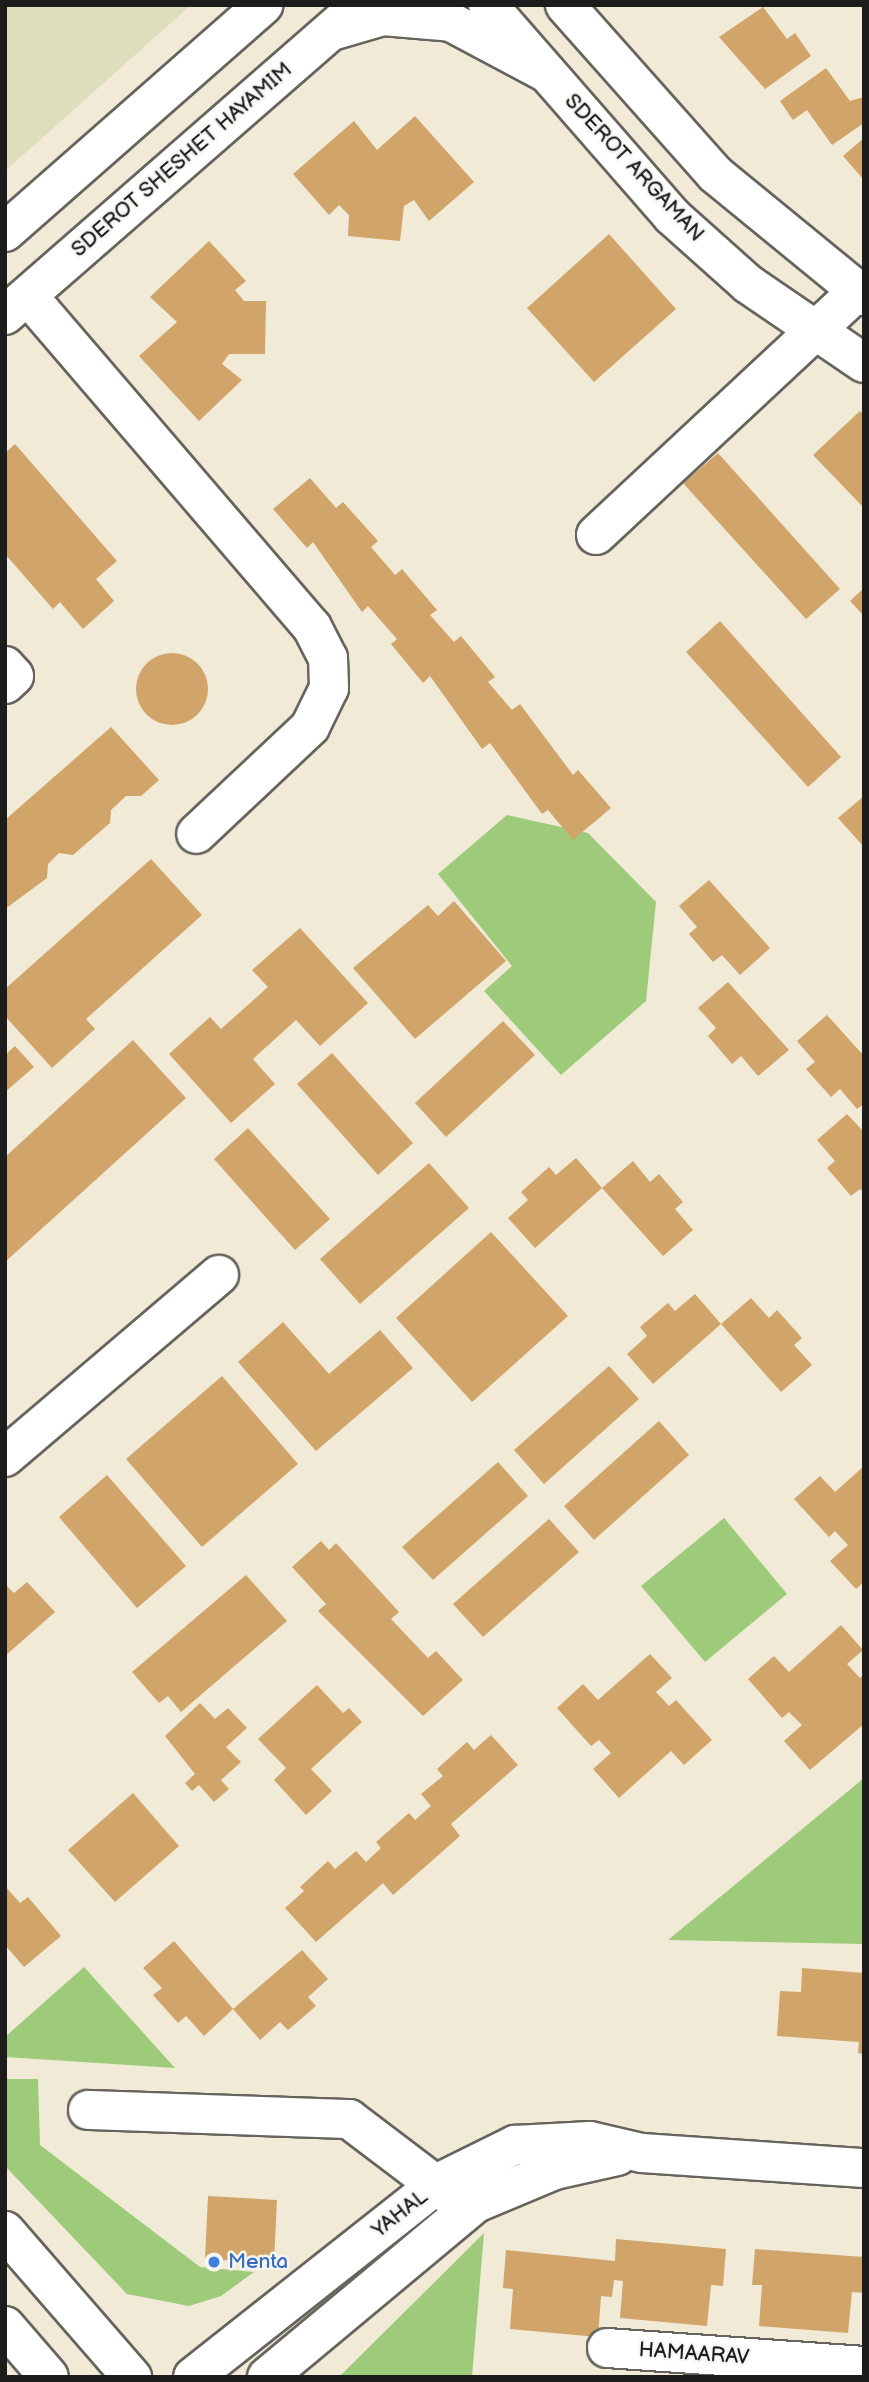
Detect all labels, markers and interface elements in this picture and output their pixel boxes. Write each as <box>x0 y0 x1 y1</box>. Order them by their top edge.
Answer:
street label: SDEROT SHESHET HAYAMIM <box>66 57 298 263</box>
street label: SDEROT ARGAMAN <box>559 89 709 247</box>
street label: YAHAL <box>367 2184 433 2244</box>
place label: Menta <box>228 2249 288 2275</box>
marker: Menta <box>206 2254 222 2270</box>
street label: HAMAARAV <box>638 2338 750 2370</box>

